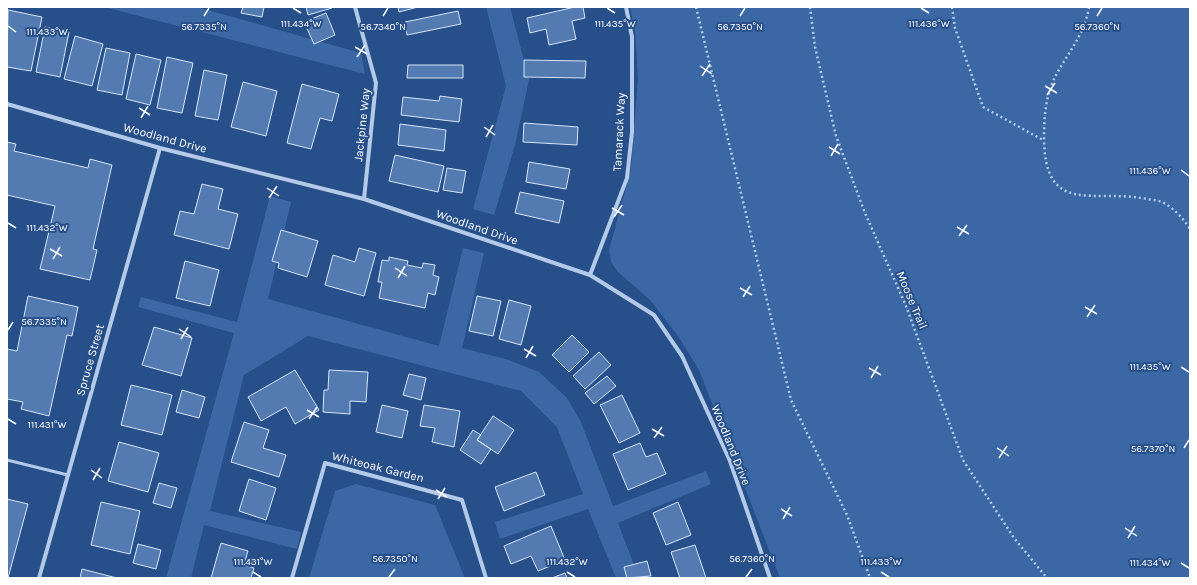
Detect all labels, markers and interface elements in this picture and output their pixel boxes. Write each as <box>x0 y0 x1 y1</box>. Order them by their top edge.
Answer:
text: 111.434°W <box>280 18 322 30</box>
text: 111.435°W <box>594 18 636 30</box>
text: 111.436°W <box>908 18 950 30</box>
text: 56.7335°N <box>181 21 227 33</box>
text: 56.7340°N <box>360 21 406 33</box>
text: 56.7350°N <box>717 21 763 33</box>
text: 56.7360°N <box>1074 21 1120 33</box>
text: 111.433°W <box>26 26 68 38</box>
street label: Jackpine Way <box>351 87 373 162</box>
street label: Tamarack Way <box>610 92 628 172</box>
street label: Woodland Drive <box>122 120 208 156</box>
text: 111.436°W <box>1129 165 1171 177</box>
street label: Woodland Drive <box>434 206 520 248</box>
text: 111.432°W <box>26 222 68 234</box>
street label: Moose Trail <box>894 269 930 331</box>
text: 56.7335°N <box>21 316 67 328</box>
street label: Spruce Street <box>73 322 107 398</box>
text: 111.435°W <box>1129 361 1171 373</box>
street label: Woodland Drive <box>708 403 754 487</box>
text: 111.431°W <box>28 419 66 431</box>
text: 56.7370°N <box>1131 443 1175 455</box>
street label: Whiteoak Garden <box>331 449 425 485</box>
text: 56.7350°N <box>372 553 418 565</box>
text: 56.7360°N <box>729 553 775 565</box>
text: 111.431°W <box>234 556 272 568</box>
text: 111.432°W <box>546 556 588 568</box>
text: 111.433°W <box>860 556 902 568</box>
text: 111.434°W <box>1129 557 1171 569</box>

